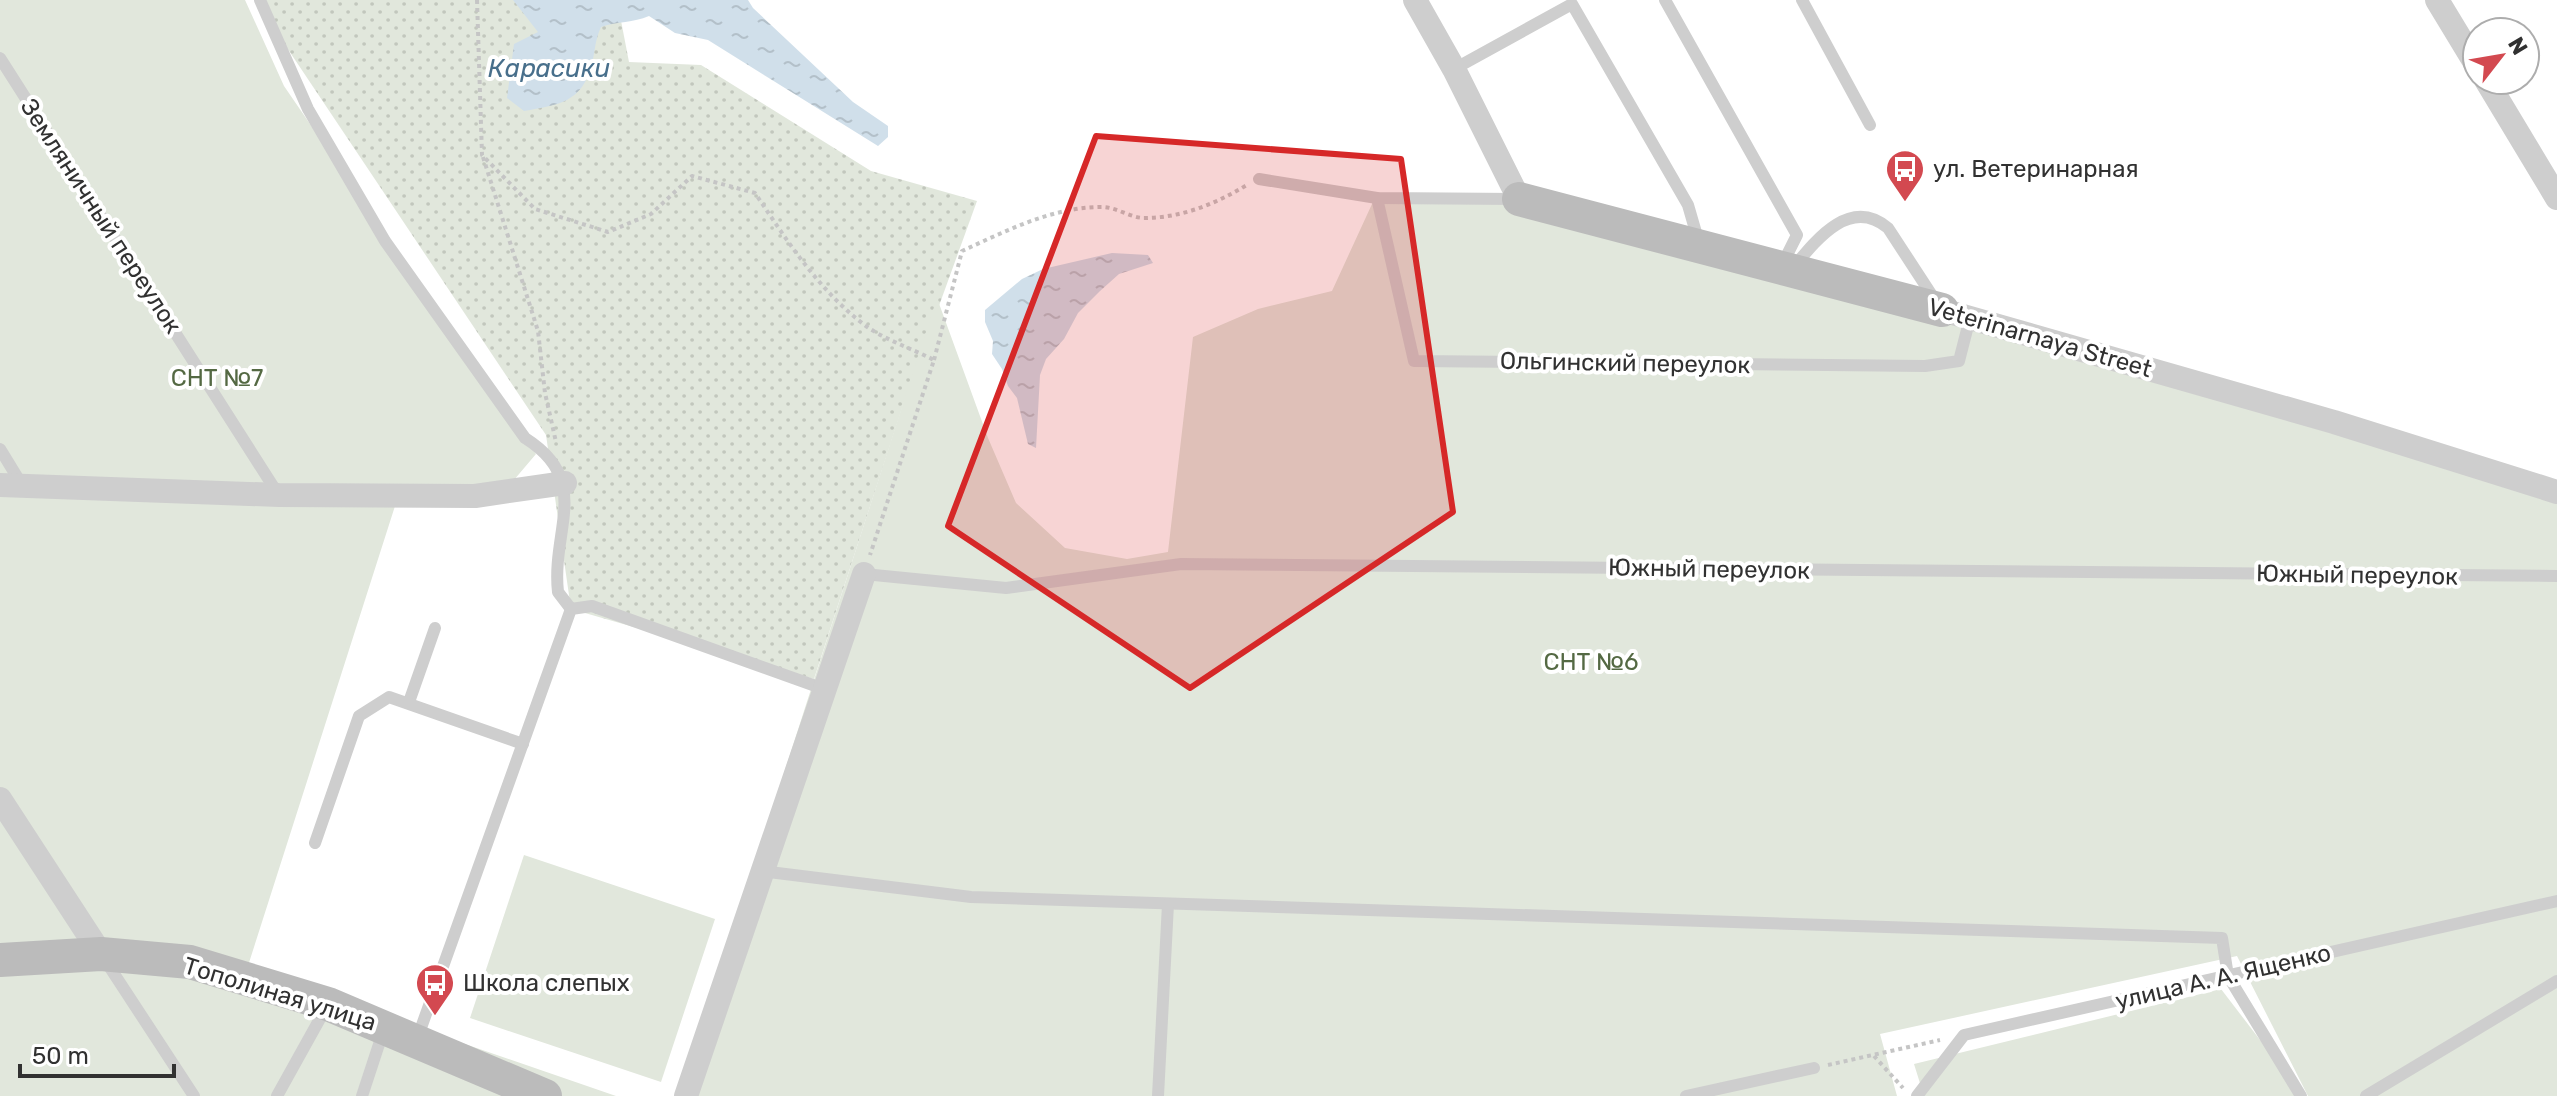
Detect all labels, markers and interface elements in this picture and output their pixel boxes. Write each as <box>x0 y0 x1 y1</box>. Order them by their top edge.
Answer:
north arrow <box>2461 16 2541 96</box>
text: N <box>2502 32 2533 60</box>
water label: Карасики <box>488 53 610 84</box>
street label: Земляничный переулок <box>15 93 187 339</box>
bus stop icon: ул. Ветеринарная <box>1884 148 1926 203</box>
place label: ул. Ветеринарная <box>1933 155 2139 183</box>
street label: Veterinarnaya Street <box>1925 293 2155 383</box>
street label: Ольгинский переулок <box>1500 347 1751 379</box>
park label: СНТ №7 <box>171 364 263 392</box>
street label: Южный переулок <box>1608 553 1810 585</box>
street label: Южный переулок <box>2256 559 2458 591</box>
park label: СНТ №6 <box>1543 648 1639 676</box>
street label: улица А. А. Ященко <box>2112 939 2334 1015</box>
street label: Тополиная улица <box>180 951 380 1037</box>
bus stop icon: Школа слепых <box>414 962 456 1017</box>
place label: Школа слепых <box>463 969 630 997</box>
scale bar <box>20 1028 174 1078</box>
text: 50 m <box>32 1042 89 1070</box>

